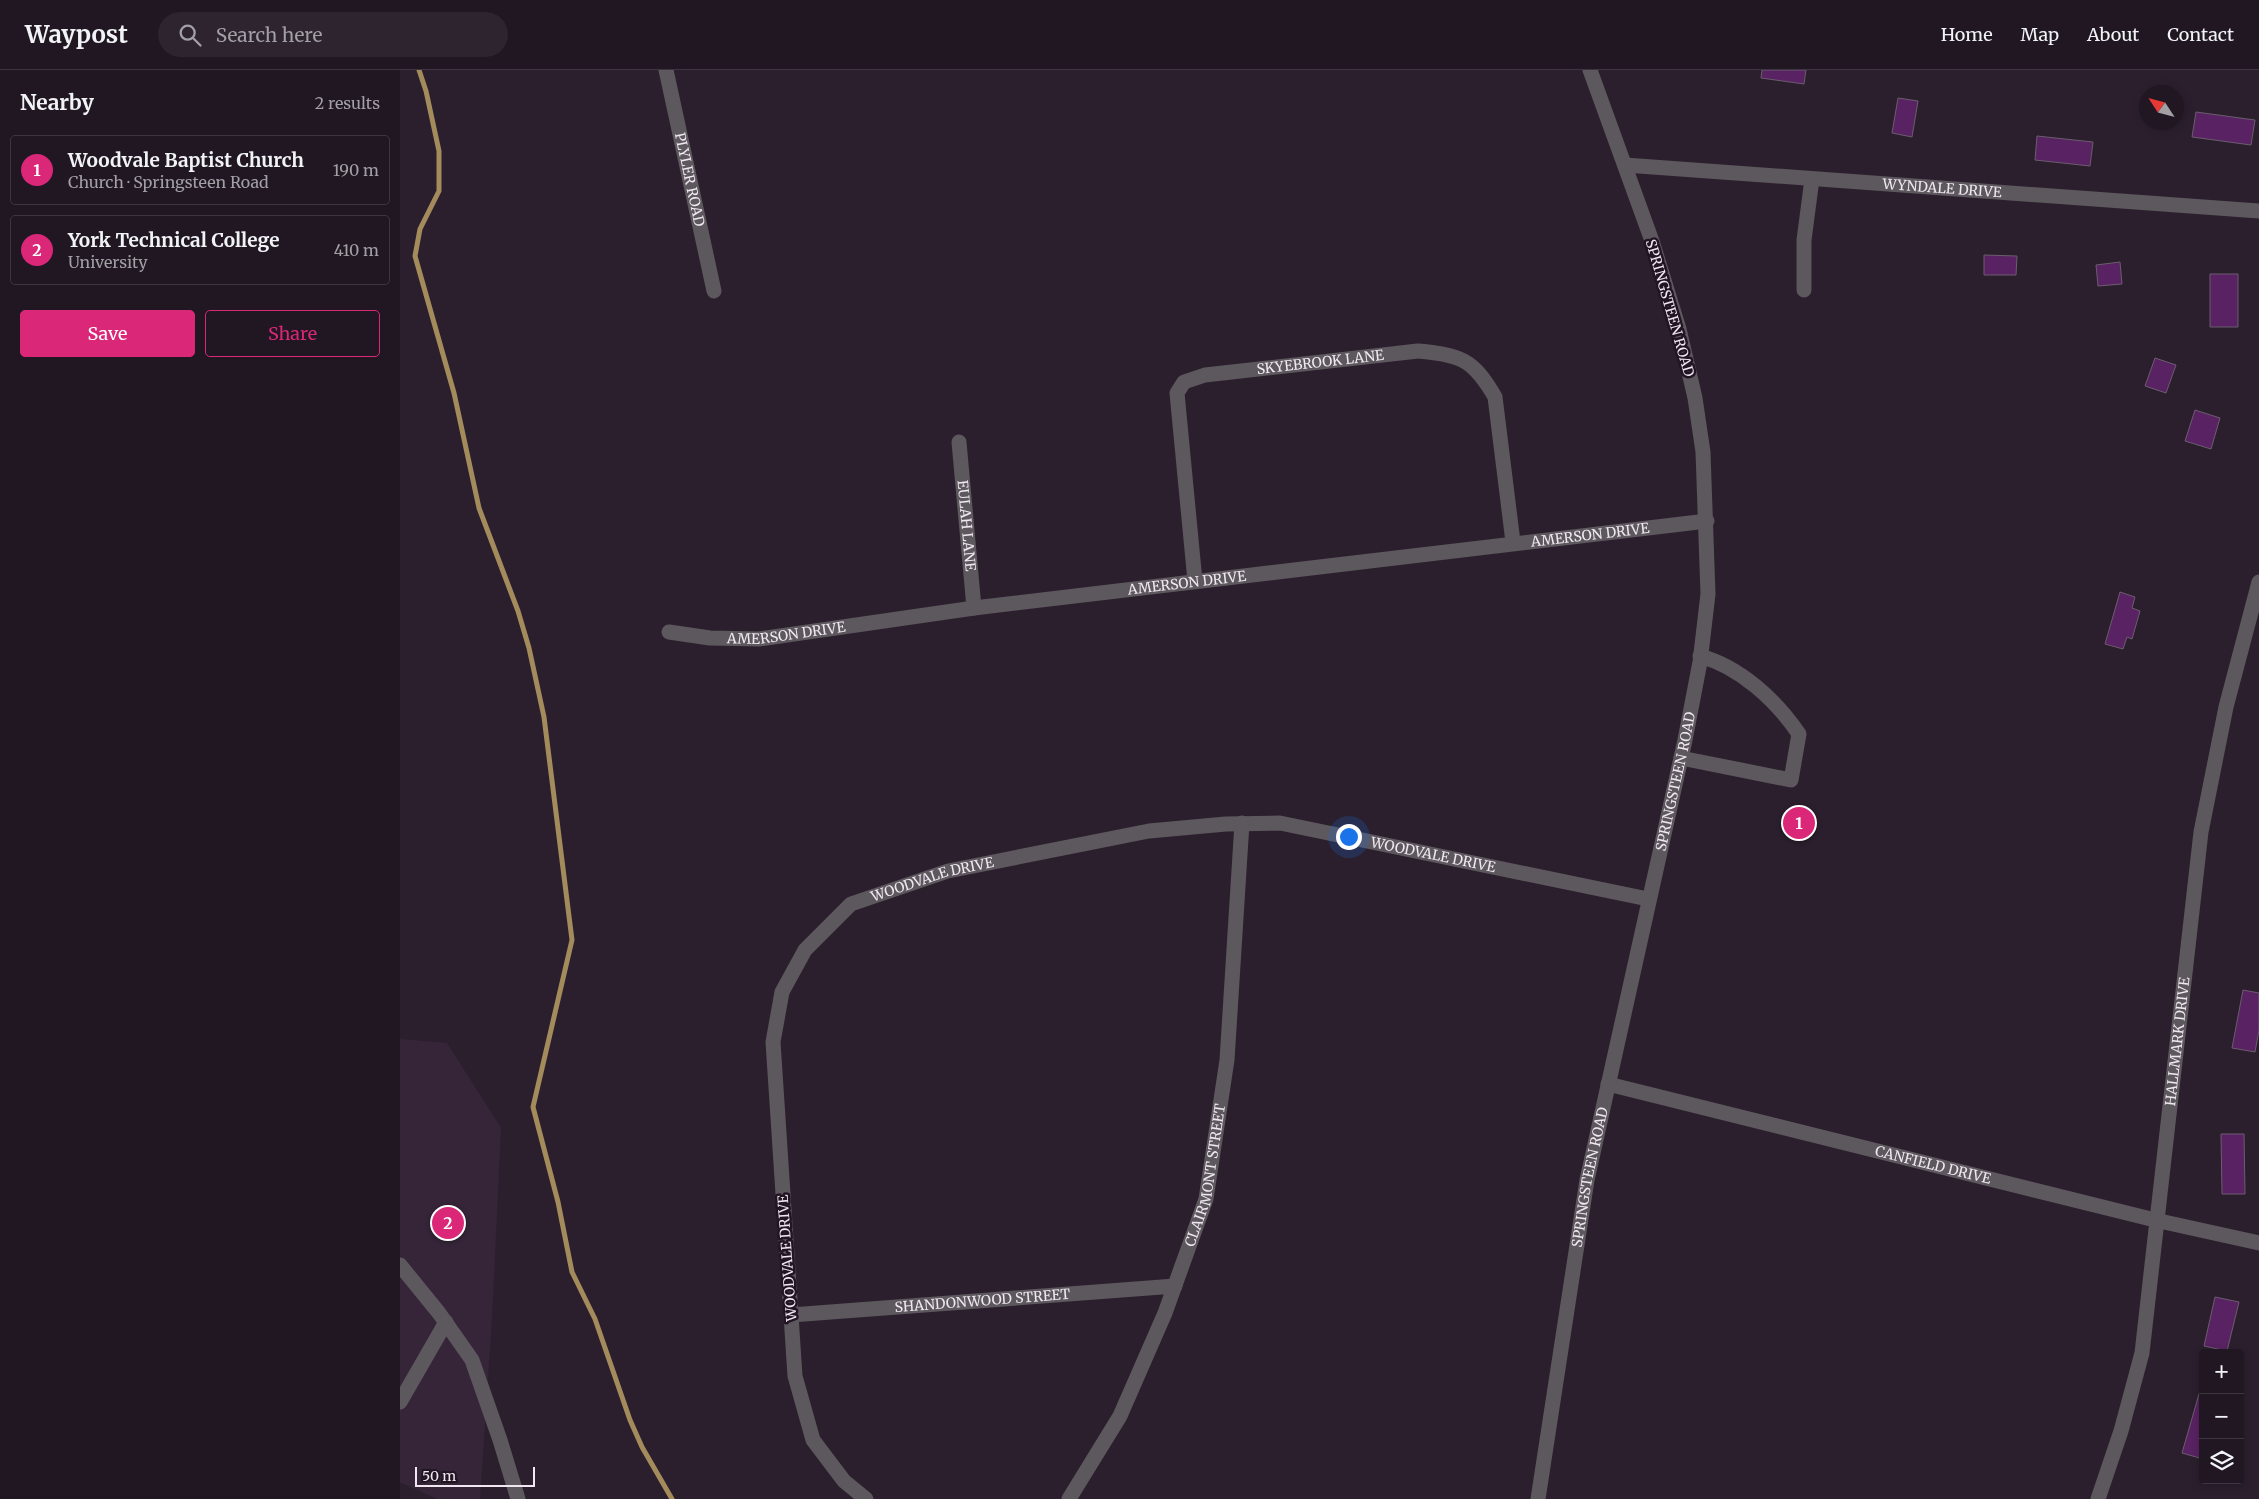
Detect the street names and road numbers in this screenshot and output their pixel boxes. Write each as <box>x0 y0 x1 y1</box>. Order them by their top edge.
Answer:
street label: PLYLER ROAD <box>671 131 709 229</box>
street label: WYNDALE DRIVE <box>1881 175 2003 201</box>
street label: SPRINGSTEEN ROAD <box>1642 237 1698 379</box>
street label: SKYEBROOK LANE <box>1256 346 1385 378</box>
street label: EULAH LANE <box>953 479 980 572</box>
street label: AMERSON DRIVE <box>1529 519 1650 551</box>
street label: AMERSON DRIVE <box>1126 567 1247 599</box>
street label: AMERSON DRIVE <box>726 618 847 648</box>
street label: SPRINGSTEEN ROAD <box>1651 710 1699 853</box>
street label: WOODVALE DRIVE <box>1368 833 1497 876</box>
street label: WOODVALE DRIVE <box>868 853 995 906</box>
street label: HALLMARK DRIVE <box>2161 976 2194 1107</box>
street label: CLAIRMONT STREET <box>1181 1102 1229 1249</box>
street label: SPRINGSTEEN ROAD <box>1568 1105 1612 1249</box>
street label: CANFIELD DRIVE <box>1873 1142 1993 1188</box>
street label: WOODVALE DRIVE <box>774 1194 800 1323</box>
street label: SHANDONWOOD STREET <box>894 1285 1071 1316</box>

